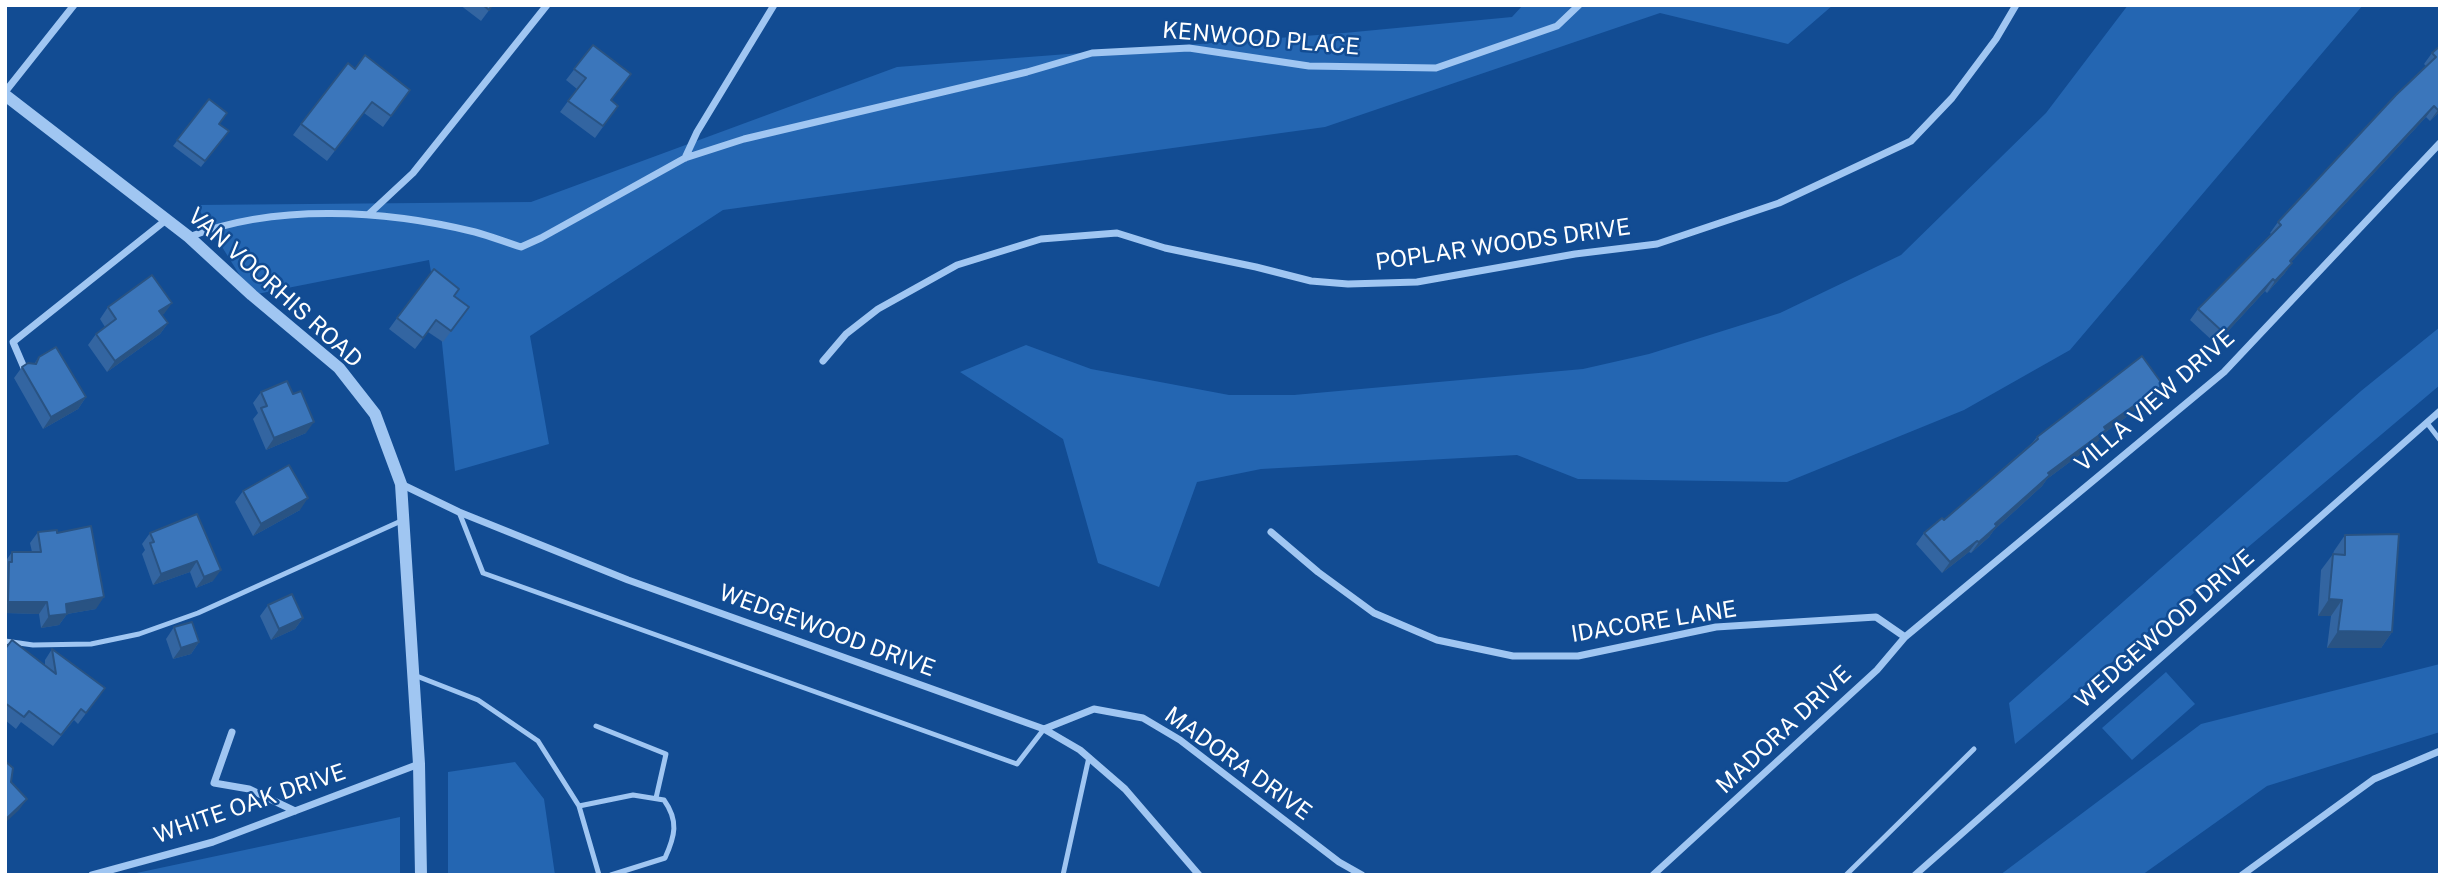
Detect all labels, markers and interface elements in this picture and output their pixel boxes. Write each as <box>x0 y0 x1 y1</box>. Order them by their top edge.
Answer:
street label: KENWOOD PLACE <box>1161 17 1361 61</box>
street label: VAN VOORHIS ROAD <box>182 202 368 374</box>
street label: POPLAR WOODS DRIVE <box>1374 213 1632 277</box>
street label: VILLA VIEW DRIVE <box>2070 324 2240 478</box>
street label: WEDGEWOOD DRIVE <box>2070 544 2260 714</box>
street label: WEDGEWOOD DRIVE <box>715 579 939 683</box>
street label: IDACORE LANE <box>1569 595 1739 649</box>
street label: MADORA DRIVE <box>1711 660 1857 800</box>
street label: MADORA DRIVE <box>1159 701 1317 827</box>
street label: WHITE OAK DRIVE <box>150 758 350 850</box>

